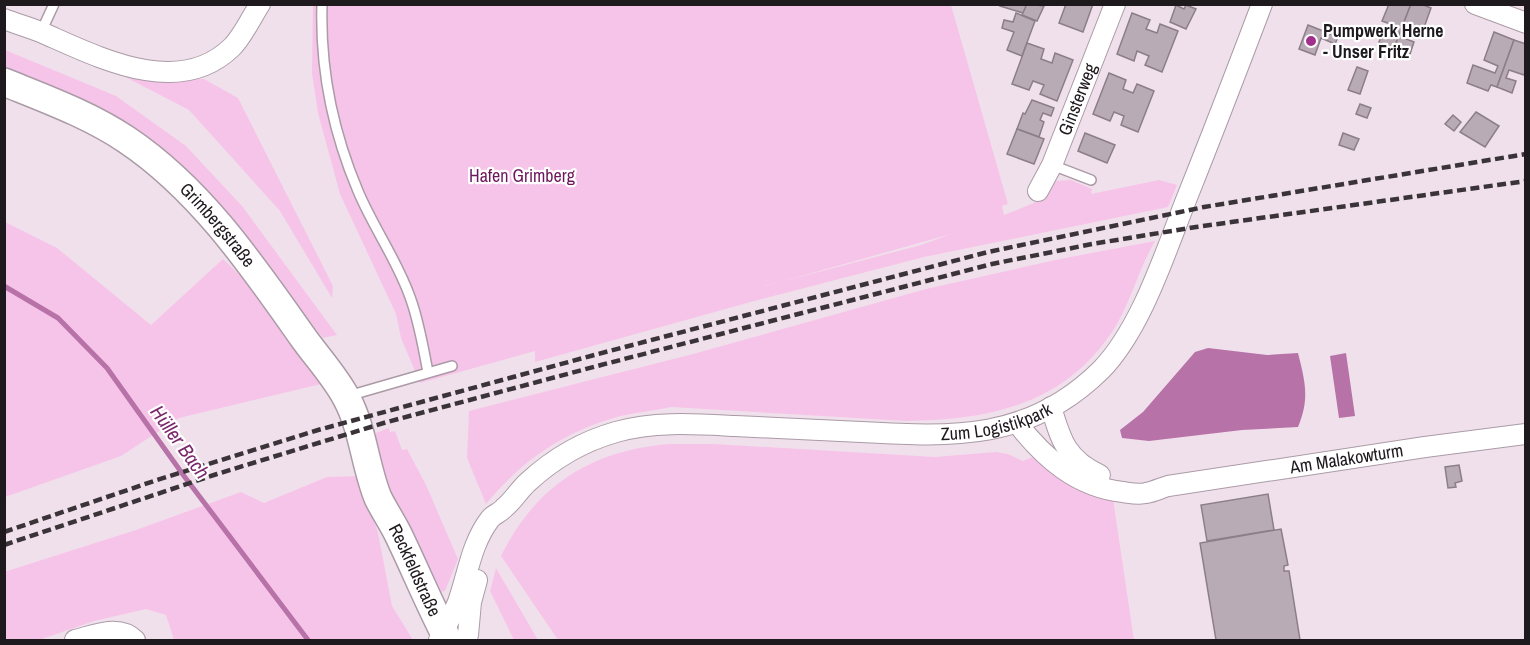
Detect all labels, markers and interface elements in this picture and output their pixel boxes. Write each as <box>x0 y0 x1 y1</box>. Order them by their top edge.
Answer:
place label: Pumpwerk Herne - Unser Fritz <box>1323 18 1444 64</box>
marker: Pumpwerk Herne - Unser Fritz <box>1304 34 1318 48</box>
street label: Ginsterweg <box>1052 59 1103 139</box>
park label: Hafen Grimberg <box>469 163 576 188</box>
street label: Grimbergstraße <box>175 177 261 272</box>
street label: Zum Logistikpark <box>940 396 1057 446</box>
water label: Hüller Bach <box>145 399 216 484</box>
street label: Am Malakowturm <box>1287 437 1405 479</box>
street label: Reckfeldstraße <box>383 519 447 620</box>

